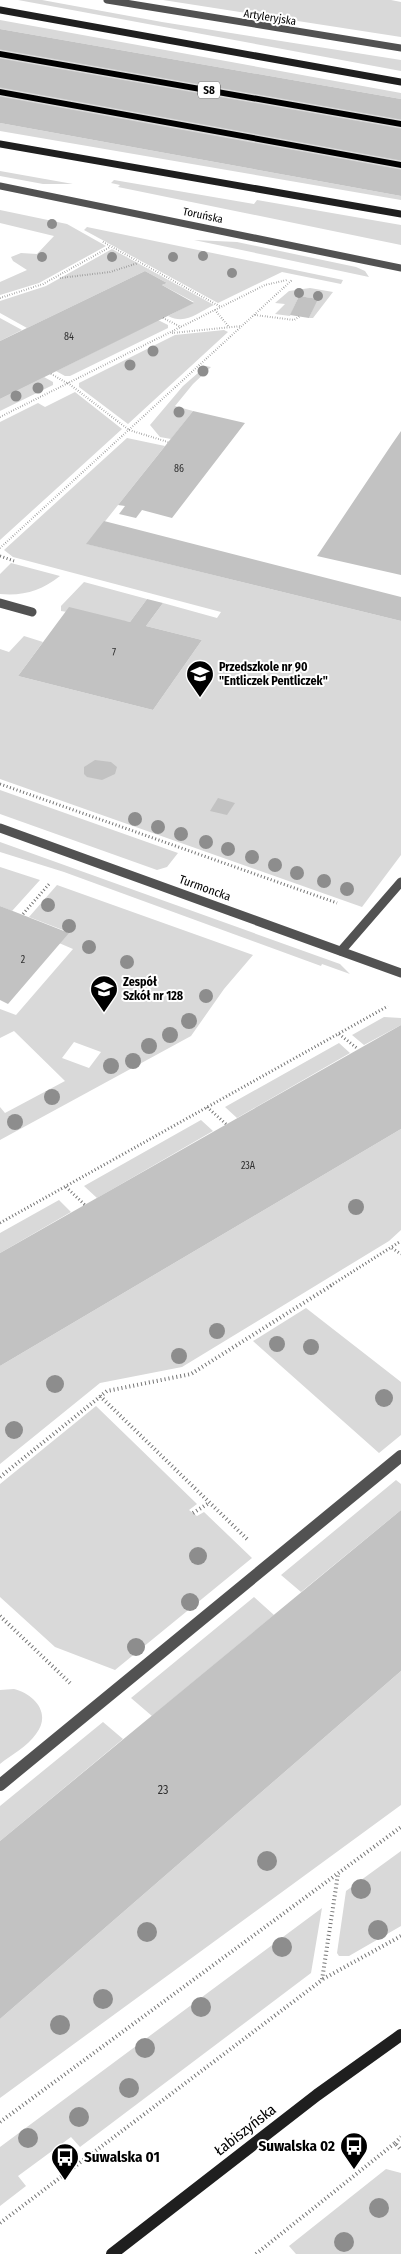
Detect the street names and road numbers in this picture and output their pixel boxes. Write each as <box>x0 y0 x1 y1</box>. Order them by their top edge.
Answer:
street label: Artyleryjska <box>243 7 297 28</box>
road number: S8 <box>198 82 220 98</box>
street label: Toruńska <box>182 205 224 226</box>
street label: Turmoncka <box>177 872 233 904</box>
street label: Łabiszyńska <box>211 2100 279 2160</box>

